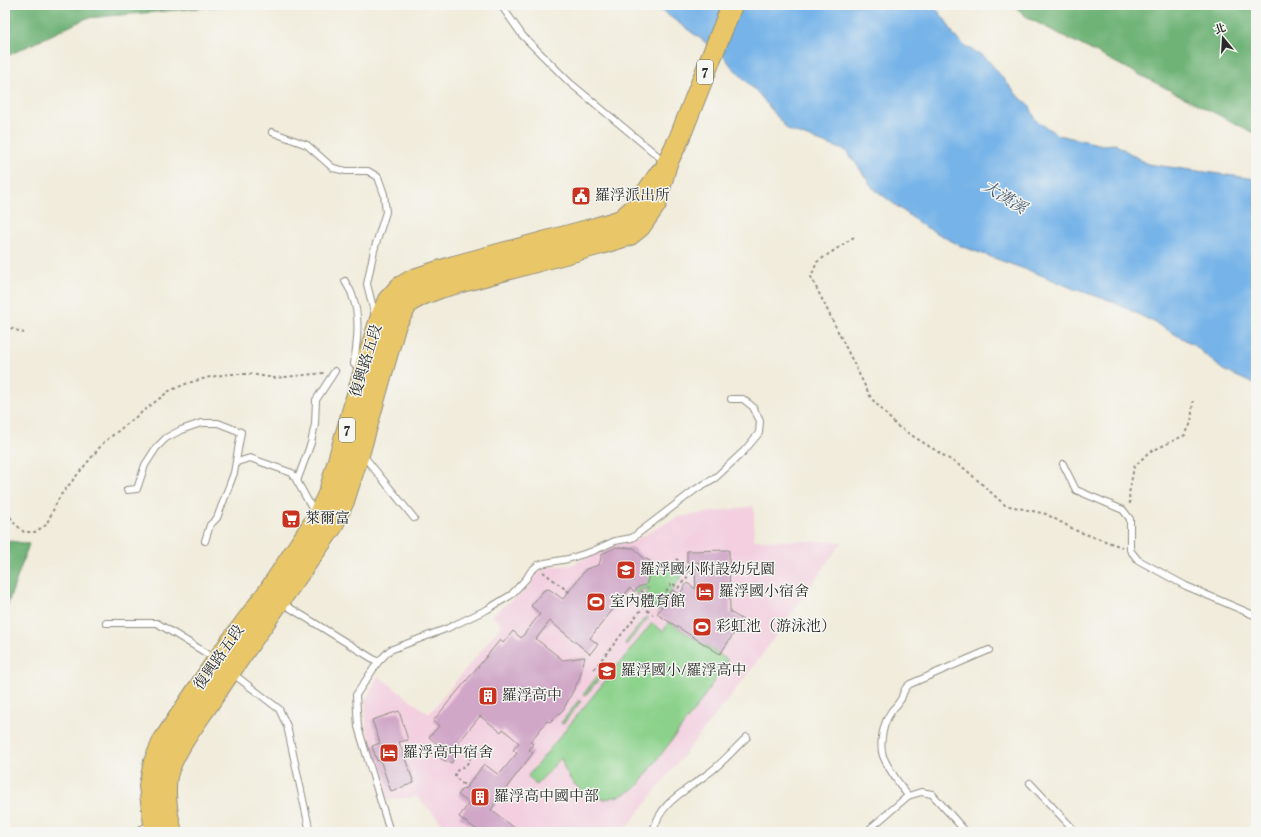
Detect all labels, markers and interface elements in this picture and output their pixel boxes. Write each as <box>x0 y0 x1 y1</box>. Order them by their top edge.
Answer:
north arrow <box>1203 18 1243 58</box>
text: 北 <box>1213 21 1228 39</box>
road number: 7 <box>697 60 713 84</box>
water label: 大漢溪 <box>978 176 1032 221</box>
public building icon: 羅浮派出所 <box>570 185 592 207</box>
place label: 羅浮派出所 <box>595 186 670 207</box>
street label: 復興路五段 <box>346 322 388 400</box>
road number: 7 <box>339 418 355 442</box>
supermarket icon: 萊爾富 <box>280 508 302 530</box>
place label: 萊爾富 <box>305 509 350 530</box>
school or university icon: 羅浮國小附設幼兒園 <box>615 559 637 581</box>
place label: 羅浮國小附設幼兒園 <box>640 560 775 581</box>
hotel icon: 羅浮國小宿舍 <box>694 581 716 603</box>
place label: 羅浮國小宿舍 <box>719 582 809 603</box>
sports icon: 室內體育館 <box>585 591 607 613</box>
place label: 室內體育館 <box>610 592 685 613</box>
sports icon: 彩虹池（游泳池） <box>691 616 713 638</box>
place label: 彩虹池（游泳池） <box>716 617 836 638</box>
street label: 復興路五段 <box>190 621 250 695</box>
school or university icon: 羅浮國小/羅浮高中 <box>596 660 618 682</box>
place label: 羅浮國小/羅浮高中 <box>621 661 746 682</box>
building icon: 羅浮高中 <box>477 685 499 707</box>
place label: 羅浮高中 <box>502 686 562 707</box>
hotel icon: 羅浮高中宿舍 <box>378 742 400 764</box>
place label: 羅浮高中宿舍 <box>403 743 493 764</box>
building icon: 羅浮高中國中部 <box>469 786 491 808</box>
place label: 羅浮高中國中部 <box>494 787 599 808</box>

